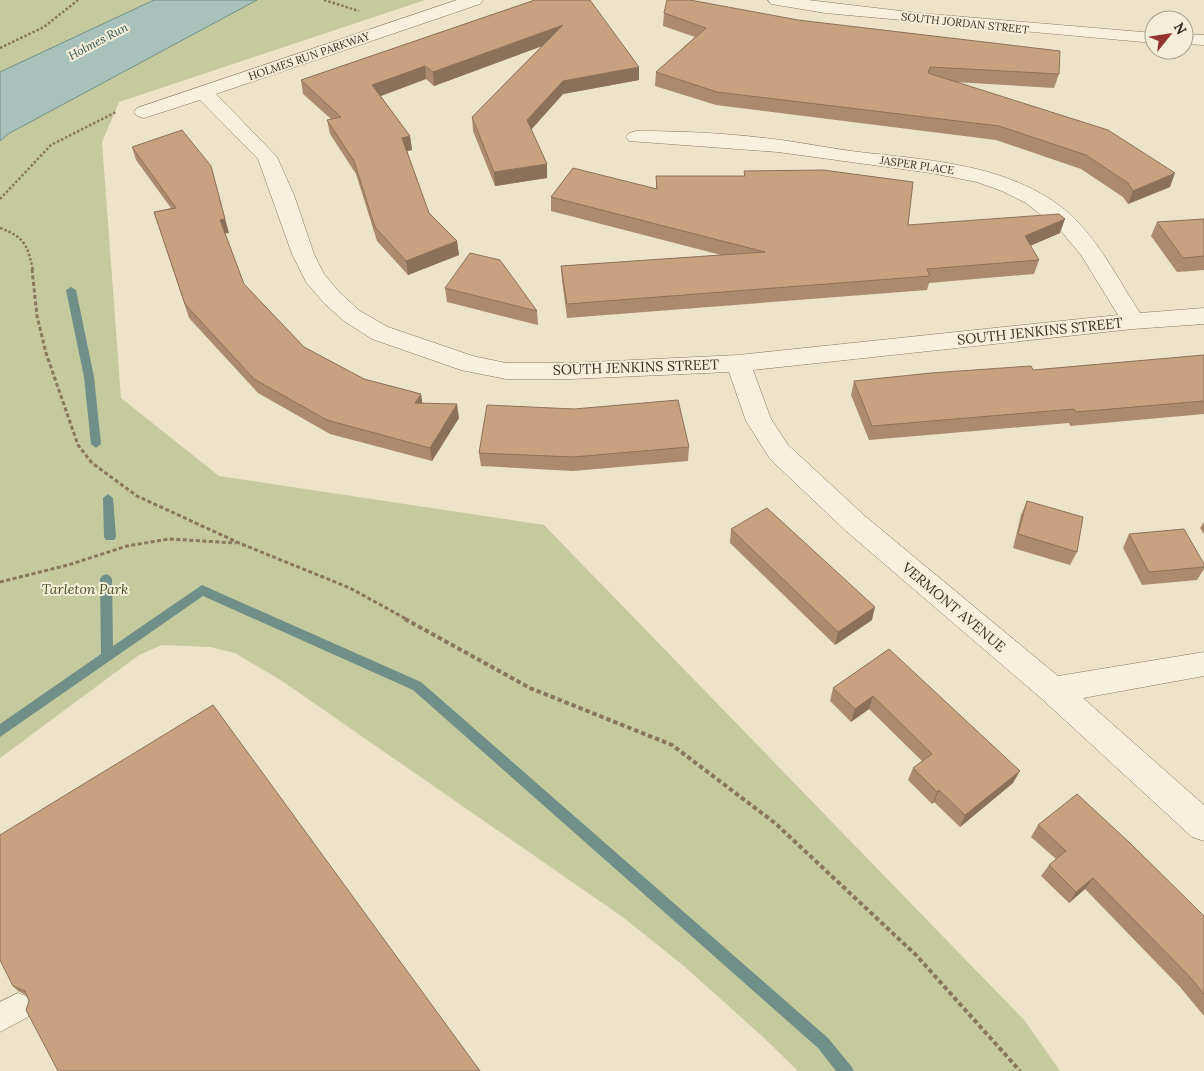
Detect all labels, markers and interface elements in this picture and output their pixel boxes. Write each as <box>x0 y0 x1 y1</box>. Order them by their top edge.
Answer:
street label: SOUTH JORDAN STREET <box>900 9 1030 37</box>
north arrow <box>1144 10 1194 60</box>
water label: Holmes Run <box>66 19 131 63</box>
text: N <box>1170 19 1191 38</box>
street label: HOLMES RUN PARKWAY <box>246 28 373 83</box>
street label: JASPER PLACE <box>878 153 955 177</box>
street label: SOUTH JENKINS STREET <box>956 313 1124 349</box>
street label: SOUTH JENKINS STREET <box>553 355 719 379</box>
street label: VERMONT AVENUE <box>898 558 1010 656</box>
park label: Tarleton Park <box>42 580 128 598</box>

